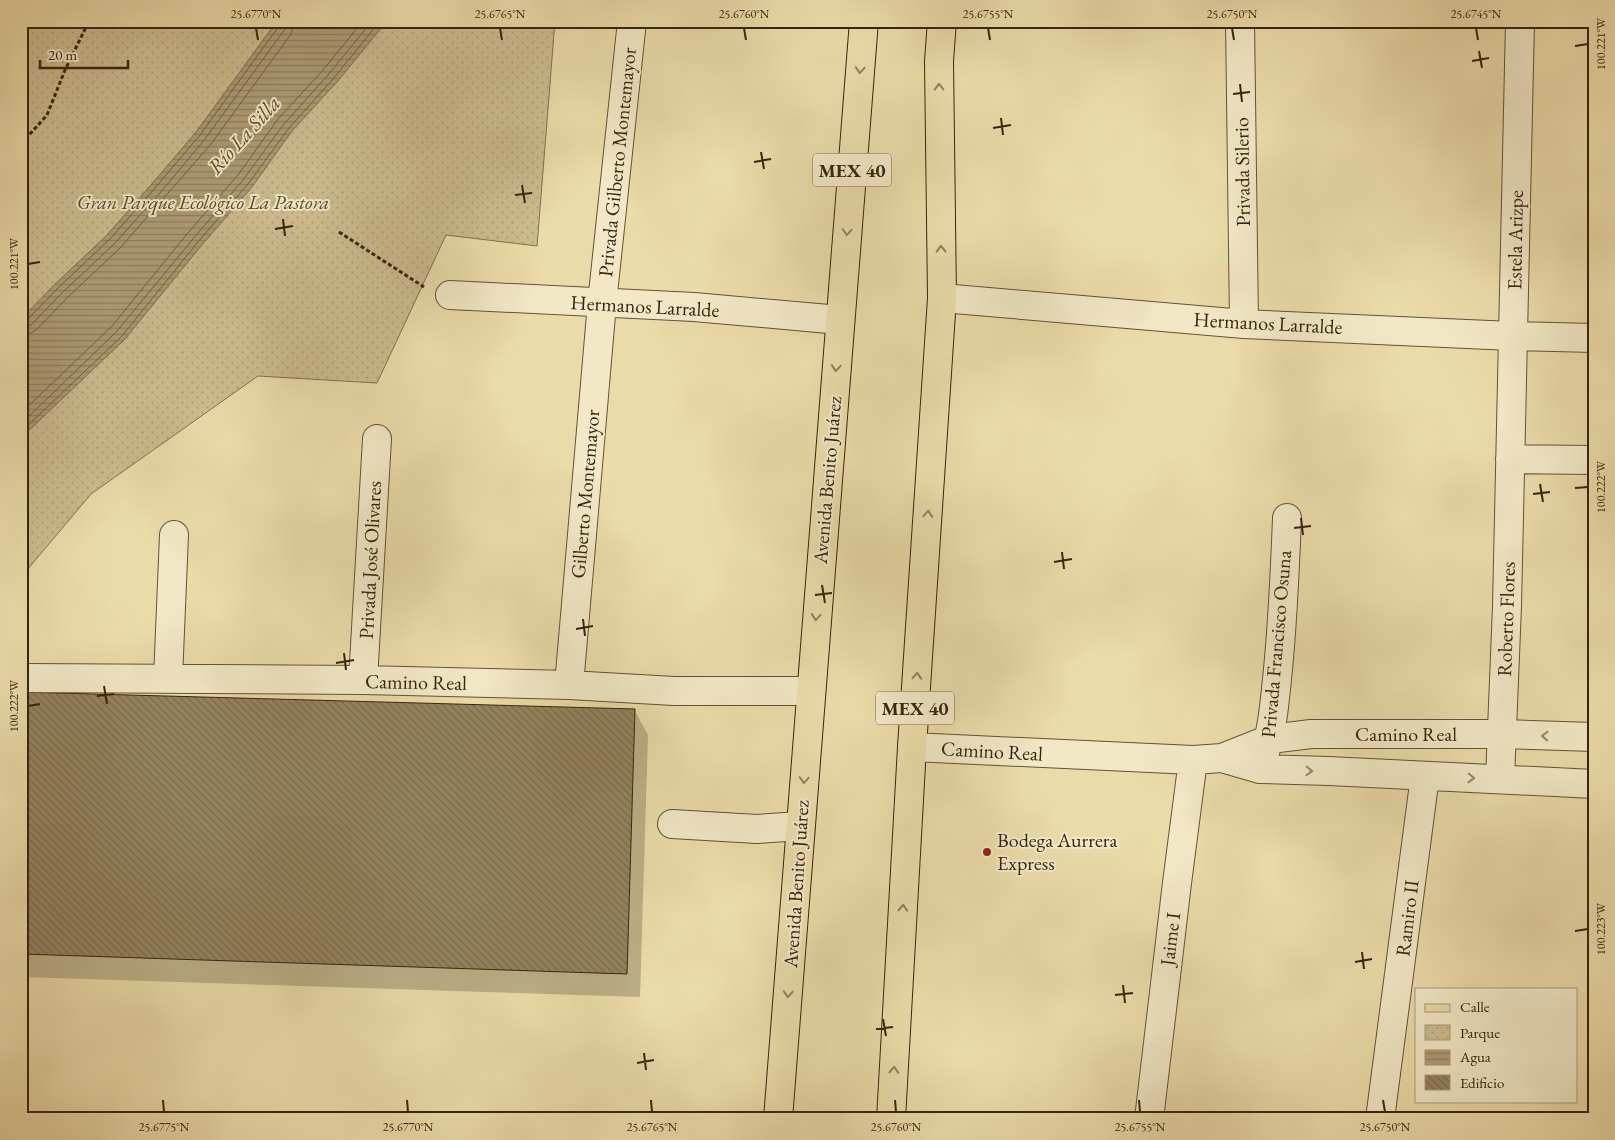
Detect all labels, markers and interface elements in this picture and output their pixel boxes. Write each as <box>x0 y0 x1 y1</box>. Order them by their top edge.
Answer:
text: 25.6770°N <box>231 6 282 22</box>
text: 25.6765°N <box>475 6 526 22</box>
text: 25.6760°N <box>719 6 770 22</box>
text: 25.6755°N <box>963 6 1014 22</box>
text: 25.6750°N <box>1207 6 1258 22</box>
text: 25.6745°N <box>1451 6 1502 22</box>
text: 100.221°W <box>1593 17 1609 70</box>
scale bar <box>40 38 128 70</box>
text: 20 m <box>48 45 77 64</box>
street label: Privada Gilberto Montemayor <box>592 46 642 278</box>
one-way arrow <box>854 66 865 74</box>
one-way arrow <box>934 82 944 90</box>
water label: Río La Silla <box>201 90 286 180</box>
street label: Privada Silerio <box>1228 117 1256 227</box>
road number: MEX 40 <box>813 154 891 186</box>
park label: Gran Parque Ecológico La Pastora <box>77 189 329 216</box>
street label: Estela Arizpe <box>1501 190 1529 290</box>
one-way arrow <box>842 228 853 236</box>
text: 100.221°W <box>6 237 22 290</box>
one-way arrow <box>936 245 947 253</box>
street label: Hermanos Larralde <box>570 289 720 323</box>
street label: Hermanos Larralde <box>1193 306 1343 340</box>
one-way arrow <box>831 365 842 373</box>
street label: Avenida Benito Juárez <box>807 394 847 566</box>
street label: Gilberto Montemayor <box>565 408 605 580</box>
text: 100.222°W <box>1593 460 1609 513</box>
street label: Privada José Olivares <box>353 480 387 640</box>
one-way arrow <box>922 509 933 517</box>
street label: Privada Francisco Osuna <box>1255 549 1297 739</box>
street label: Roberto Flores <box>1491 561 1521 677</box>
one-way arrow <box>811 614 822 622</box>
street label: Camino Real <box>365 668 467 696</box>
one-way arrow <box>911 671 922 679</box>
text: 100.222°W <box>6 679 22 732</box>
road number: MEX 40 <box>876 691 954 724</box>
street label: Camino Real <box>1355 721 1457 747</box>
one-way arrow <box>1541 730 1549 741</box>
street label: Camino Real <box>940 735 1044 767</box>
one-way arrow <box>1305 765 1313 776</box>
one-way arrow <box>1467 773 1475 784</box>
one-way arrow <box>799 776 810 784</box>
street label: Avenida Benito Juárez <box>777 799 815 970</box>
place label: Bodega Aurrera Express <box>997 827 1117 876</box>
marker: Bodega Aurrera Express <box>981 846 993 858</box>
street label: Ramiro II <box>1389 878 1425 958</box>
text: 100.223°W <box>1593 902 1609 955</box>
one-way arrow <box>898 904 909 912</box>
street label: Jaime I <box>1154 910 1186 969</box>
legend <box>1415 988 1578 1102</box>
one-way arrow <box>782 990 793 998</box>
text: Calle <box>1460 997 1490 1016</box>
text: Parque <box>1460 1023 1500 1042</box>
text: Agua <box>1459 1047 1491 1066</box>
one-way arrow <box>889 1066 900 1074</box>
text: Edificio <box>1460 1073 1504 1092</box>
text: 25.6775°N <box>139 1119 190 1135</box>
text: 25.6770°N <box>383 1119 434 1135</box>
text: 25.6765°N <box>627 1119 678 1135</box>
text: 25.6760°N <box>871 1119 922 1135</box>
text: 25.6755°N <box>1115 1119 1166 1135</box>
text: 25.6750°N <box>1360 1119 1411 1135</box>

